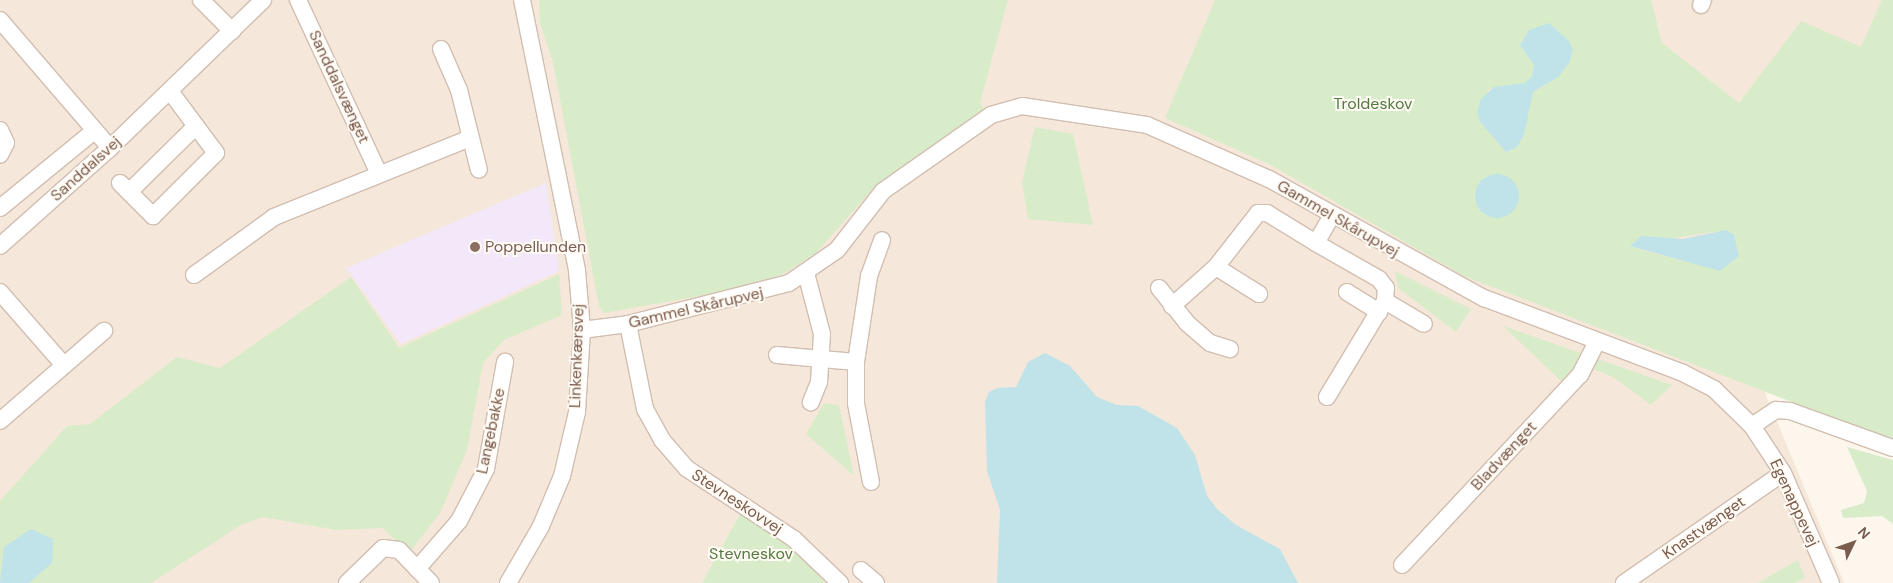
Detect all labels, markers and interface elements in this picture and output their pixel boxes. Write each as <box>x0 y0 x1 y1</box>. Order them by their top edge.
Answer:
street label: Sanddalsvænget <box>304 27 374 147</box>
park label: Troldeskov <box>1334 94 1412 114</box>
street label: Sanddalsvej <box>47 132 125 206</box>
street label: Gammel Skårupvej <box>1273 176 1403 262</box>
place label: Poppellunden <box>485 237 586 257</box>
marker: Poppellunden <box>469 241 481 253</box>
street label: Gammel Skårupvej <box>627 283 765 333</box>
street label: Linkenkærsvej <box>566 304 588 408</box>
street label: Langebakke <box>473 386 509 476</box>
street label: Bladvænget <box>1467 417 1541 495</box>
street label: Egenappevej <box>1765 456 1823 550</box>
street label: Stevneskovvej <box>688 465 786 539</box>
street label: Knastvænget <box>1659 492 1749 564</box>
north arrow <box>1828 518 1878 568</box>
text: N <box>1854 523 1874 543</box>
park label: Stevneskov <box>709 544 793 564</box>

